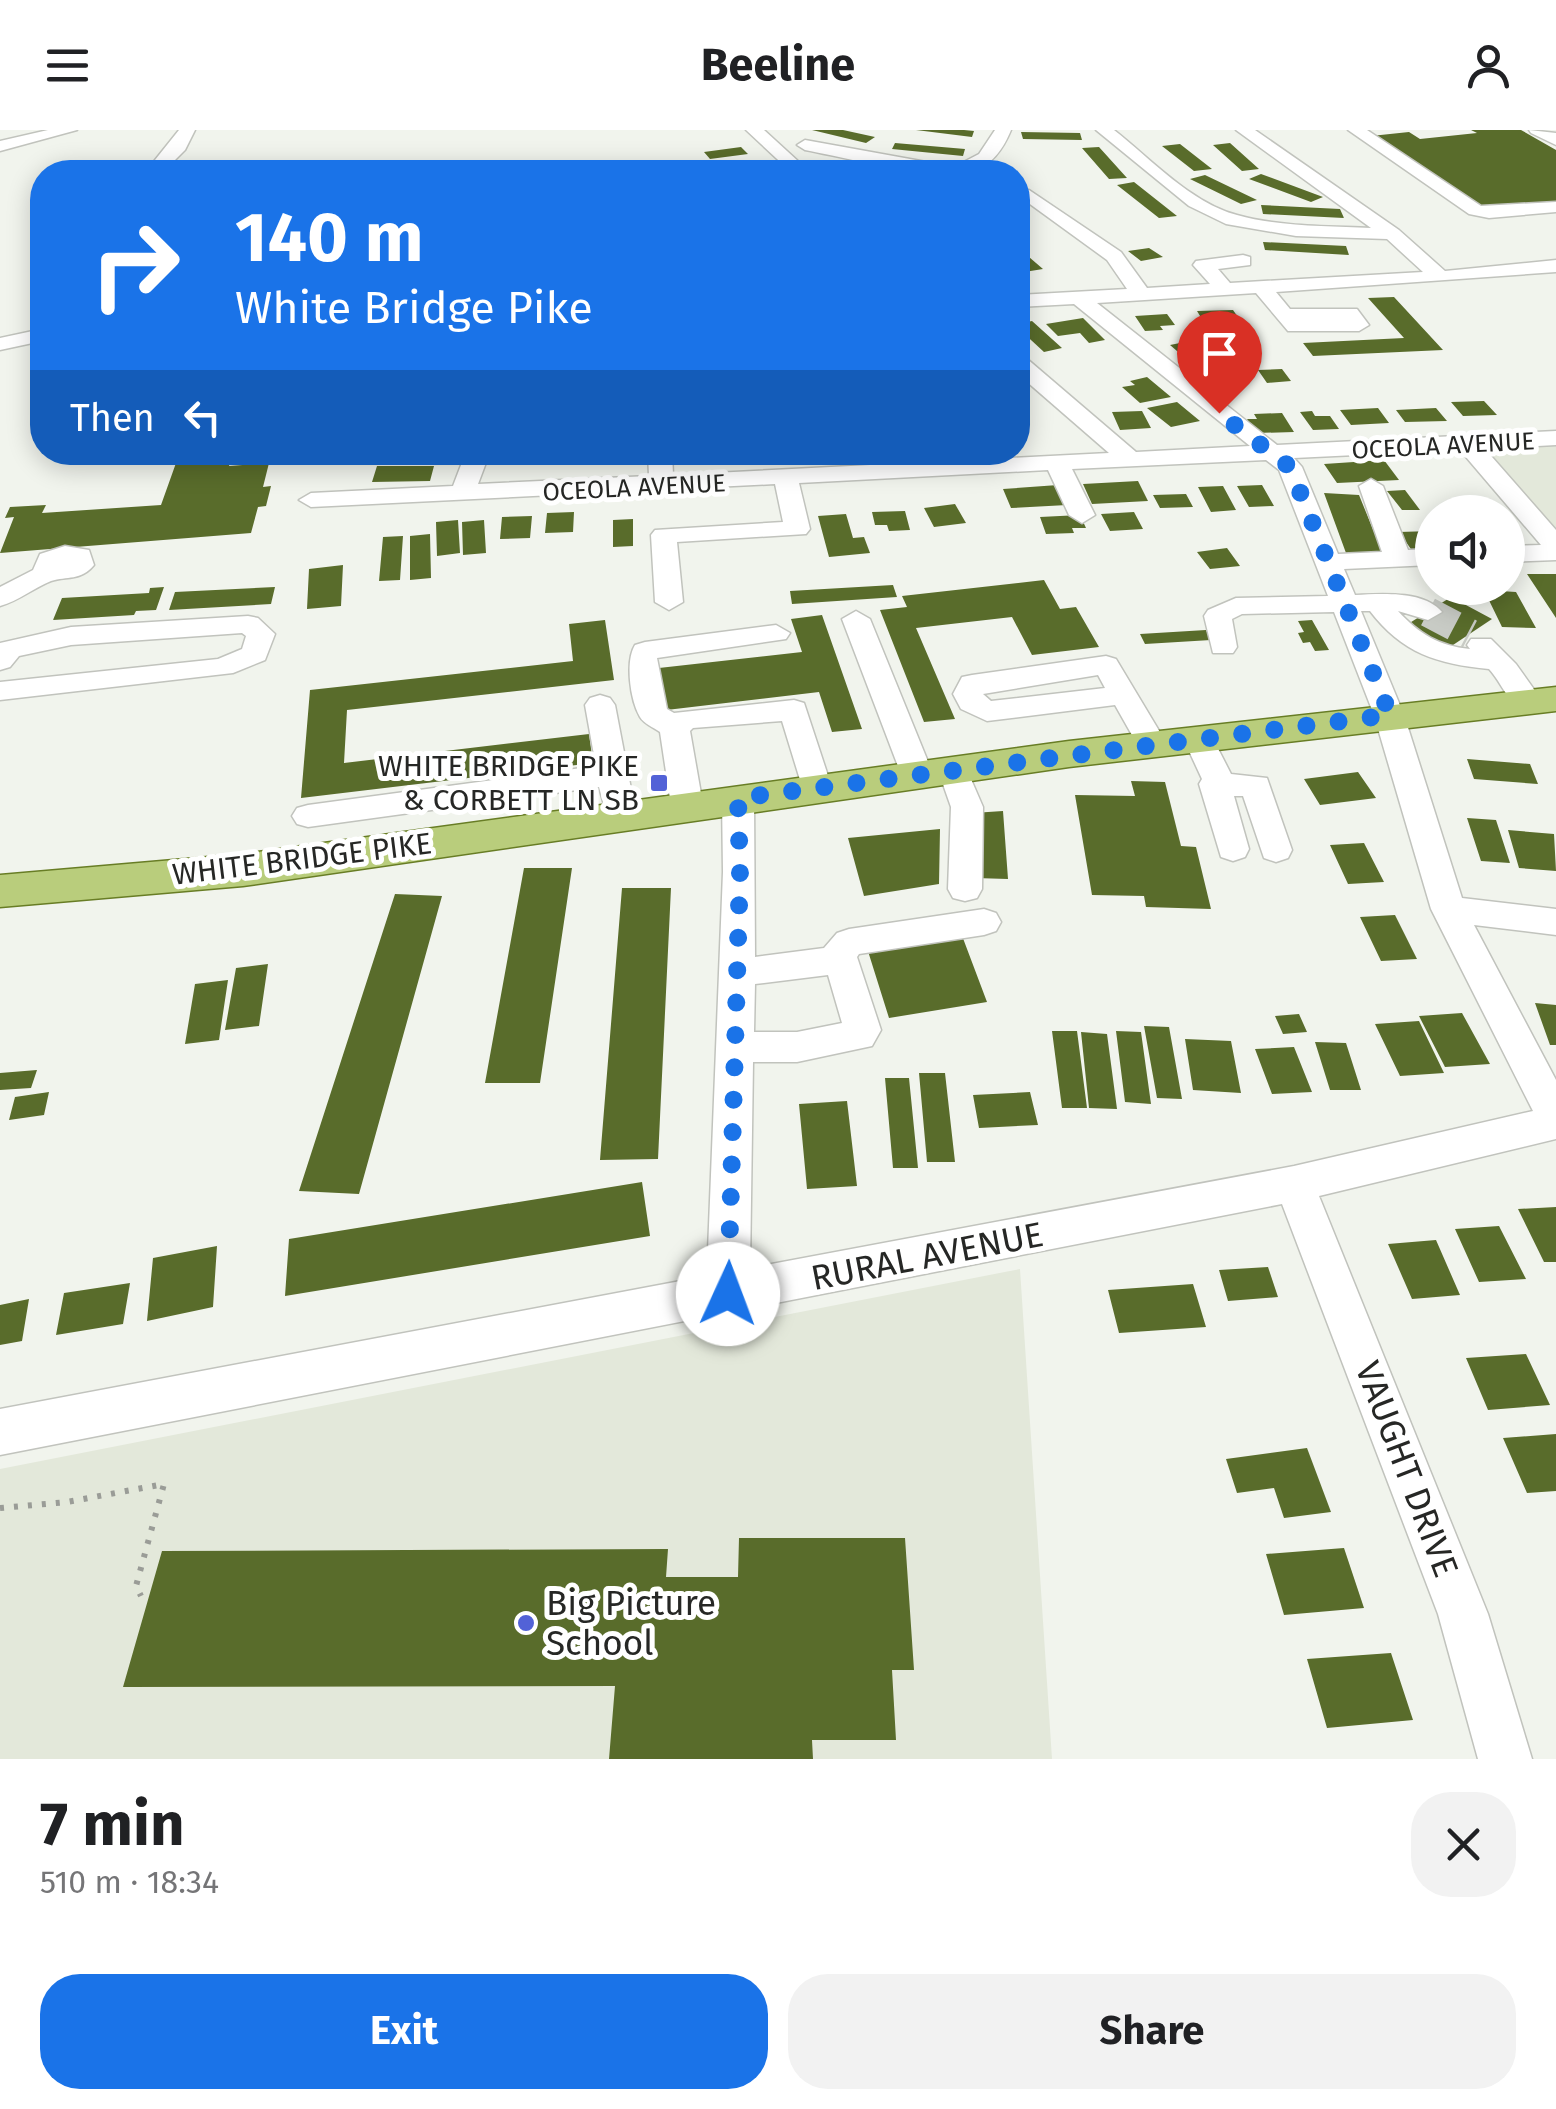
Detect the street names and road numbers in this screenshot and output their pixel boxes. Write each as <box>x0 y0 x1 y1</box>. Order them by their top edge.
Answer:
street label: OCEOLA AVENUE <box>1351 426 1535 466</box>
street label: OCEOLA AVENUE <box>542 468 726 508</box>
street label: WHITE BRIDGE PIKE <box>170 825 434 893</box>
street label: RURAL AVENUE <box>807 1213 1047 1299</box>
street label: VAUGHT DRIVE <box>1347 1355 1467 1583</box>

